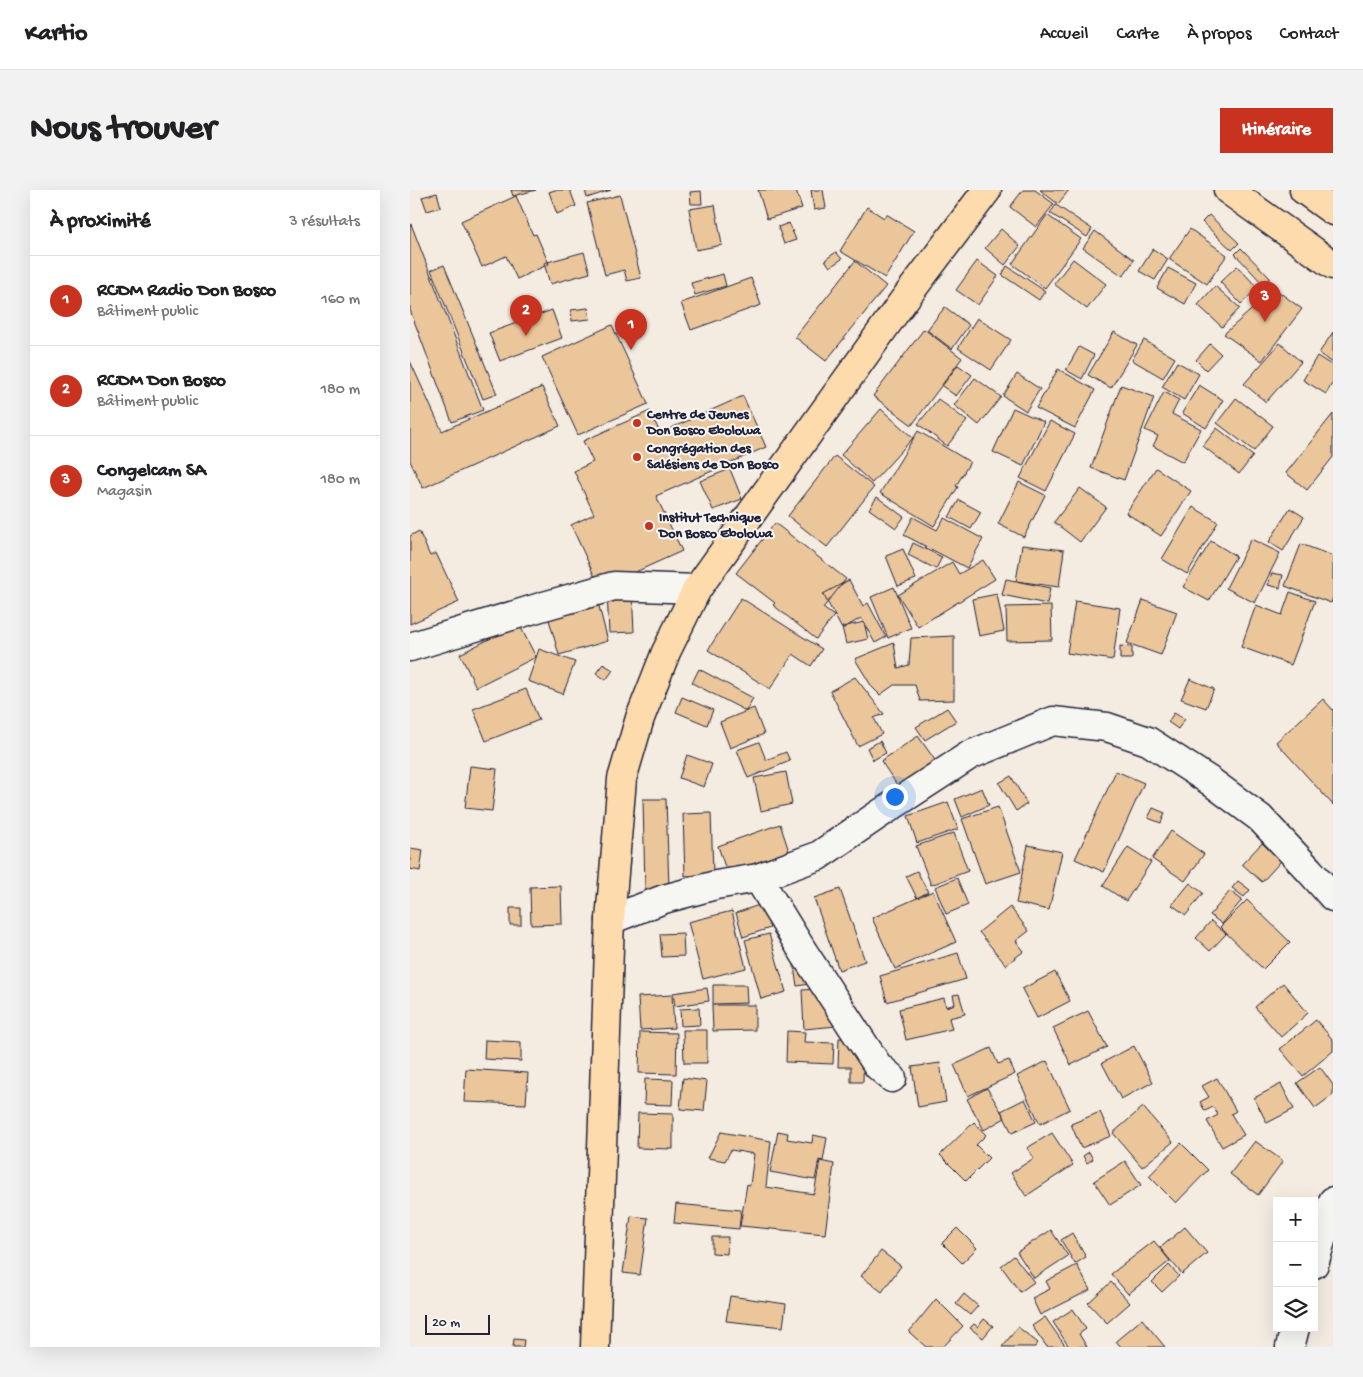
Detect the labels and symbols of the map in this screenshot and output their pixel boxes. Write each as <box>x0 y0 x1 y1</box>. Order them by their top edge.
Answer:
pin: 3 <box>1249 281 1281 322</box>
pin: 2 <box>510 295 542 336</box>
pin: 1 <box>615 309 647 350</box>
place label: Centre de Jeunes Don Bosco Ebolowa <box>645 407 762 440</box>
marker: Centre de Jeunes Don Bosco Ebolowa <box>631 417 643 429</box>
place label: Congrégation des Salésiens de Don Bosco <box>646 441 780 474</box>
marker: Congrégation des Salésiens de Don Bosco <box>631 451 643 463</box>
place label: Institut Technique Don Bosco Ebolowa <box>657 510 774 543</box>
marker: Institut Technique Don Bosco Ebolowa <box>643 520 655 532</box>
your location <box>882 784 908 810</box>
scale bar <box>425 1312 490 1335</box>

